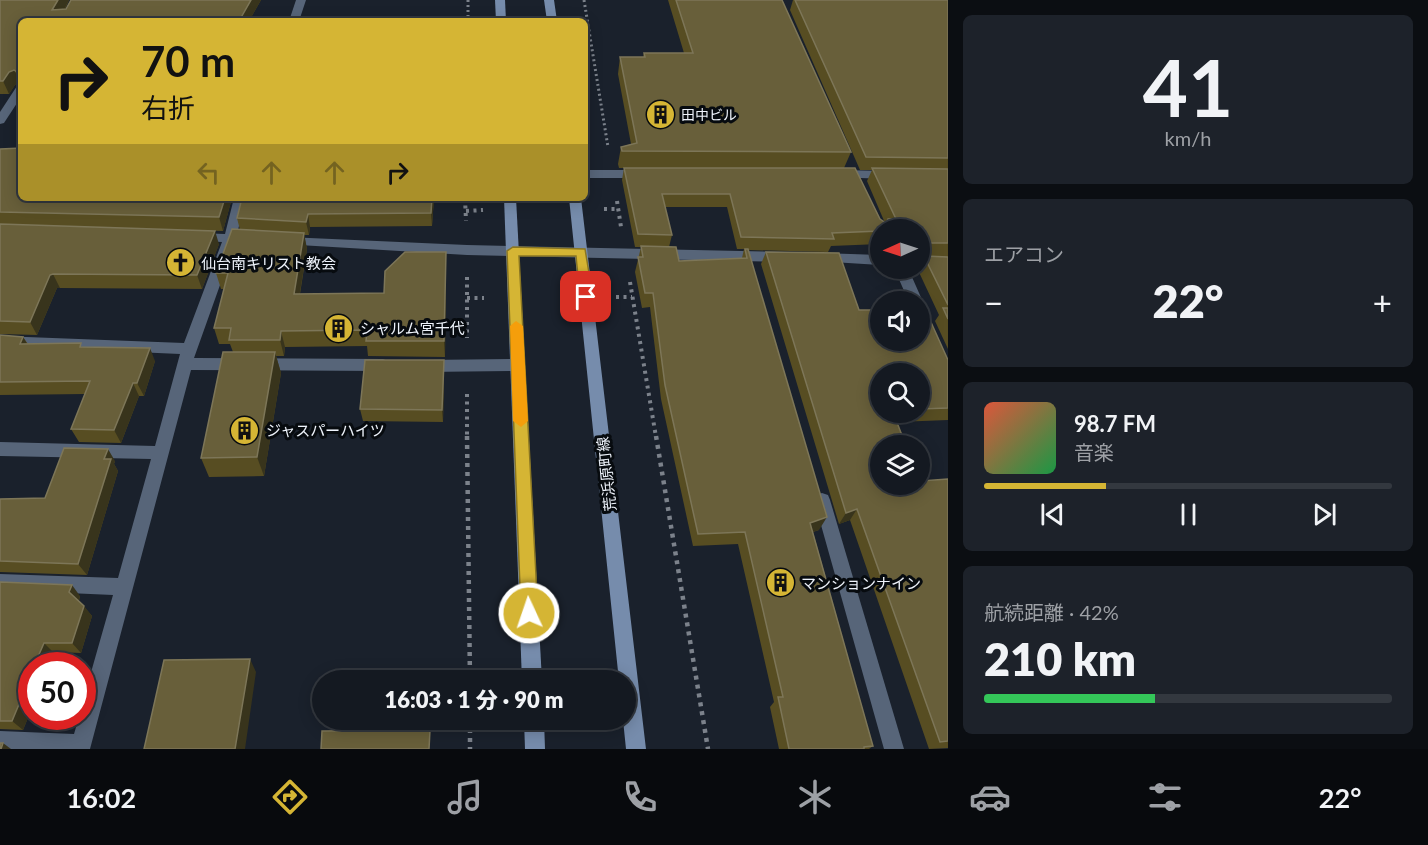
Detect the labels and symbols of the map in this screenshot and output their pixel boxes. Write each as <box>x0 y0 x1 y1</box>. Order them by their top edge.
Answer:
building icon: 田中ビル <box>644 98 676 130</box>
place label: 田中ビル <box>681 106 737 123</box>
north arrow <box>870 219 930 279</box>
church icon: 仙台南キリスト教会 <box>164 247 196 279</box>
place label: 仙台南キリスト教会 <box>201 254 336 272</box>
pin <box>560 271 611 322</box>
building icon: シャルム宮千代 <box>323 312 355 344</box>
place label: シャルム宮千代 <box>360 319 465 337</box>
building icon: ジャスパーハイツ <box>229 414 261 446</box>
place label: ジャスパーハイツ <box>266 421 385 439</box>
street label: 荒浜原町線 <box>593 436 619 512</box>
building icon: マンションナイン <box>764 567 796 599</box>
place label: マンションナイン <box>801 574 921 592</box>
position arrow <box>497 581 561 645</box>
speed limit sign: 50 <box>18 652 96 730</box>

